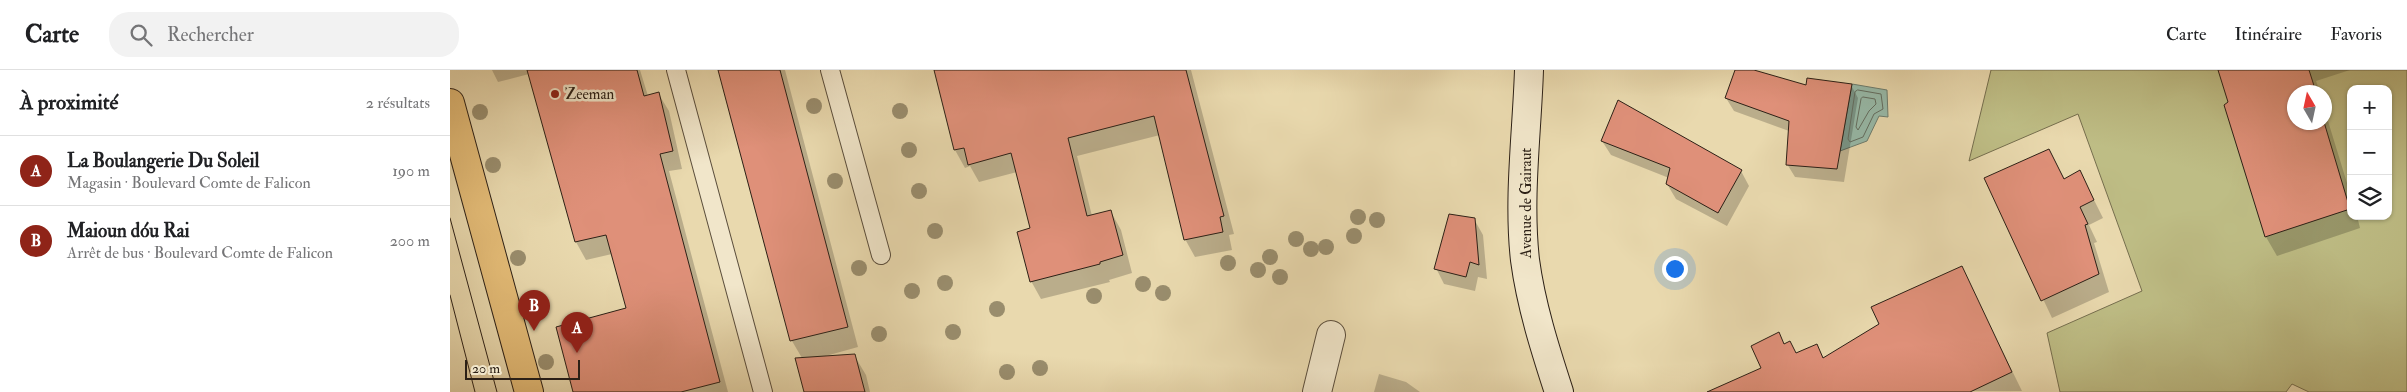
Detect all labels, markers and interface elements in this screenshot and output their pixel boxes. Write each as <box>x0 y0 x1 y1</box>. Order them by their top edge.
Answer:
search box <box>109 12 459 57</box>
text: Carte <box>25 19 79 50</box>
icon: search <box>127 21 155 49</box>
text: Rechercher <box>167 23 254 47</box>
text: Carte <box>2166 23 2207 46</box>
text: Itinéraire <box>2235 23 2302 46</box>
text: Favoris <box>2330 23 2382 46</box>
place label: Zeeman <box>565 85 615 104</box>
north arrow <box>2287 85 2332 130</box>
map controls <box>2347 85 2392 220</box>
button: + <box>2347 85 2392 130</box>
marker: Zeeman <box>549 88 561 100</box>
text: À proximité <box>20 89 118 116</box>
text: 2 résultats <box>366 93 430 113</box>
button: − <box>2347 130 2392 175</box>
street label: Avenue de Gairaut <box>1517 148 1536 259</box>
text: La Boulangerie Du Soleil <box>67 149 259 173</box>
text: A <box>31 161 41 181</box>
text: 190 m <box>392 161 430 181</box>
text: Magasin · Boulevard Comte de Falicon <box>67 173 311 193</box>
button: layers <box>2347 175 2392 220</box>
text: Maioun dóu Rai <box>67 219 190 243</box>
text: B <box>31 231 41 251</box>
text: 200 m <box>390 231 430 251</box>
text: Arrêt de bus · Boulevard Comte de Falicon <box>67 243 333 263</box>
your location <box>1662 256 1688 282</box>
pin: B <box>518 290 550 331</box>
pin: A <box>561 312 593 353</box>
scale bar <box>465 357 580 380</box>
text: 20 m <box>472 360 500 377</box>

